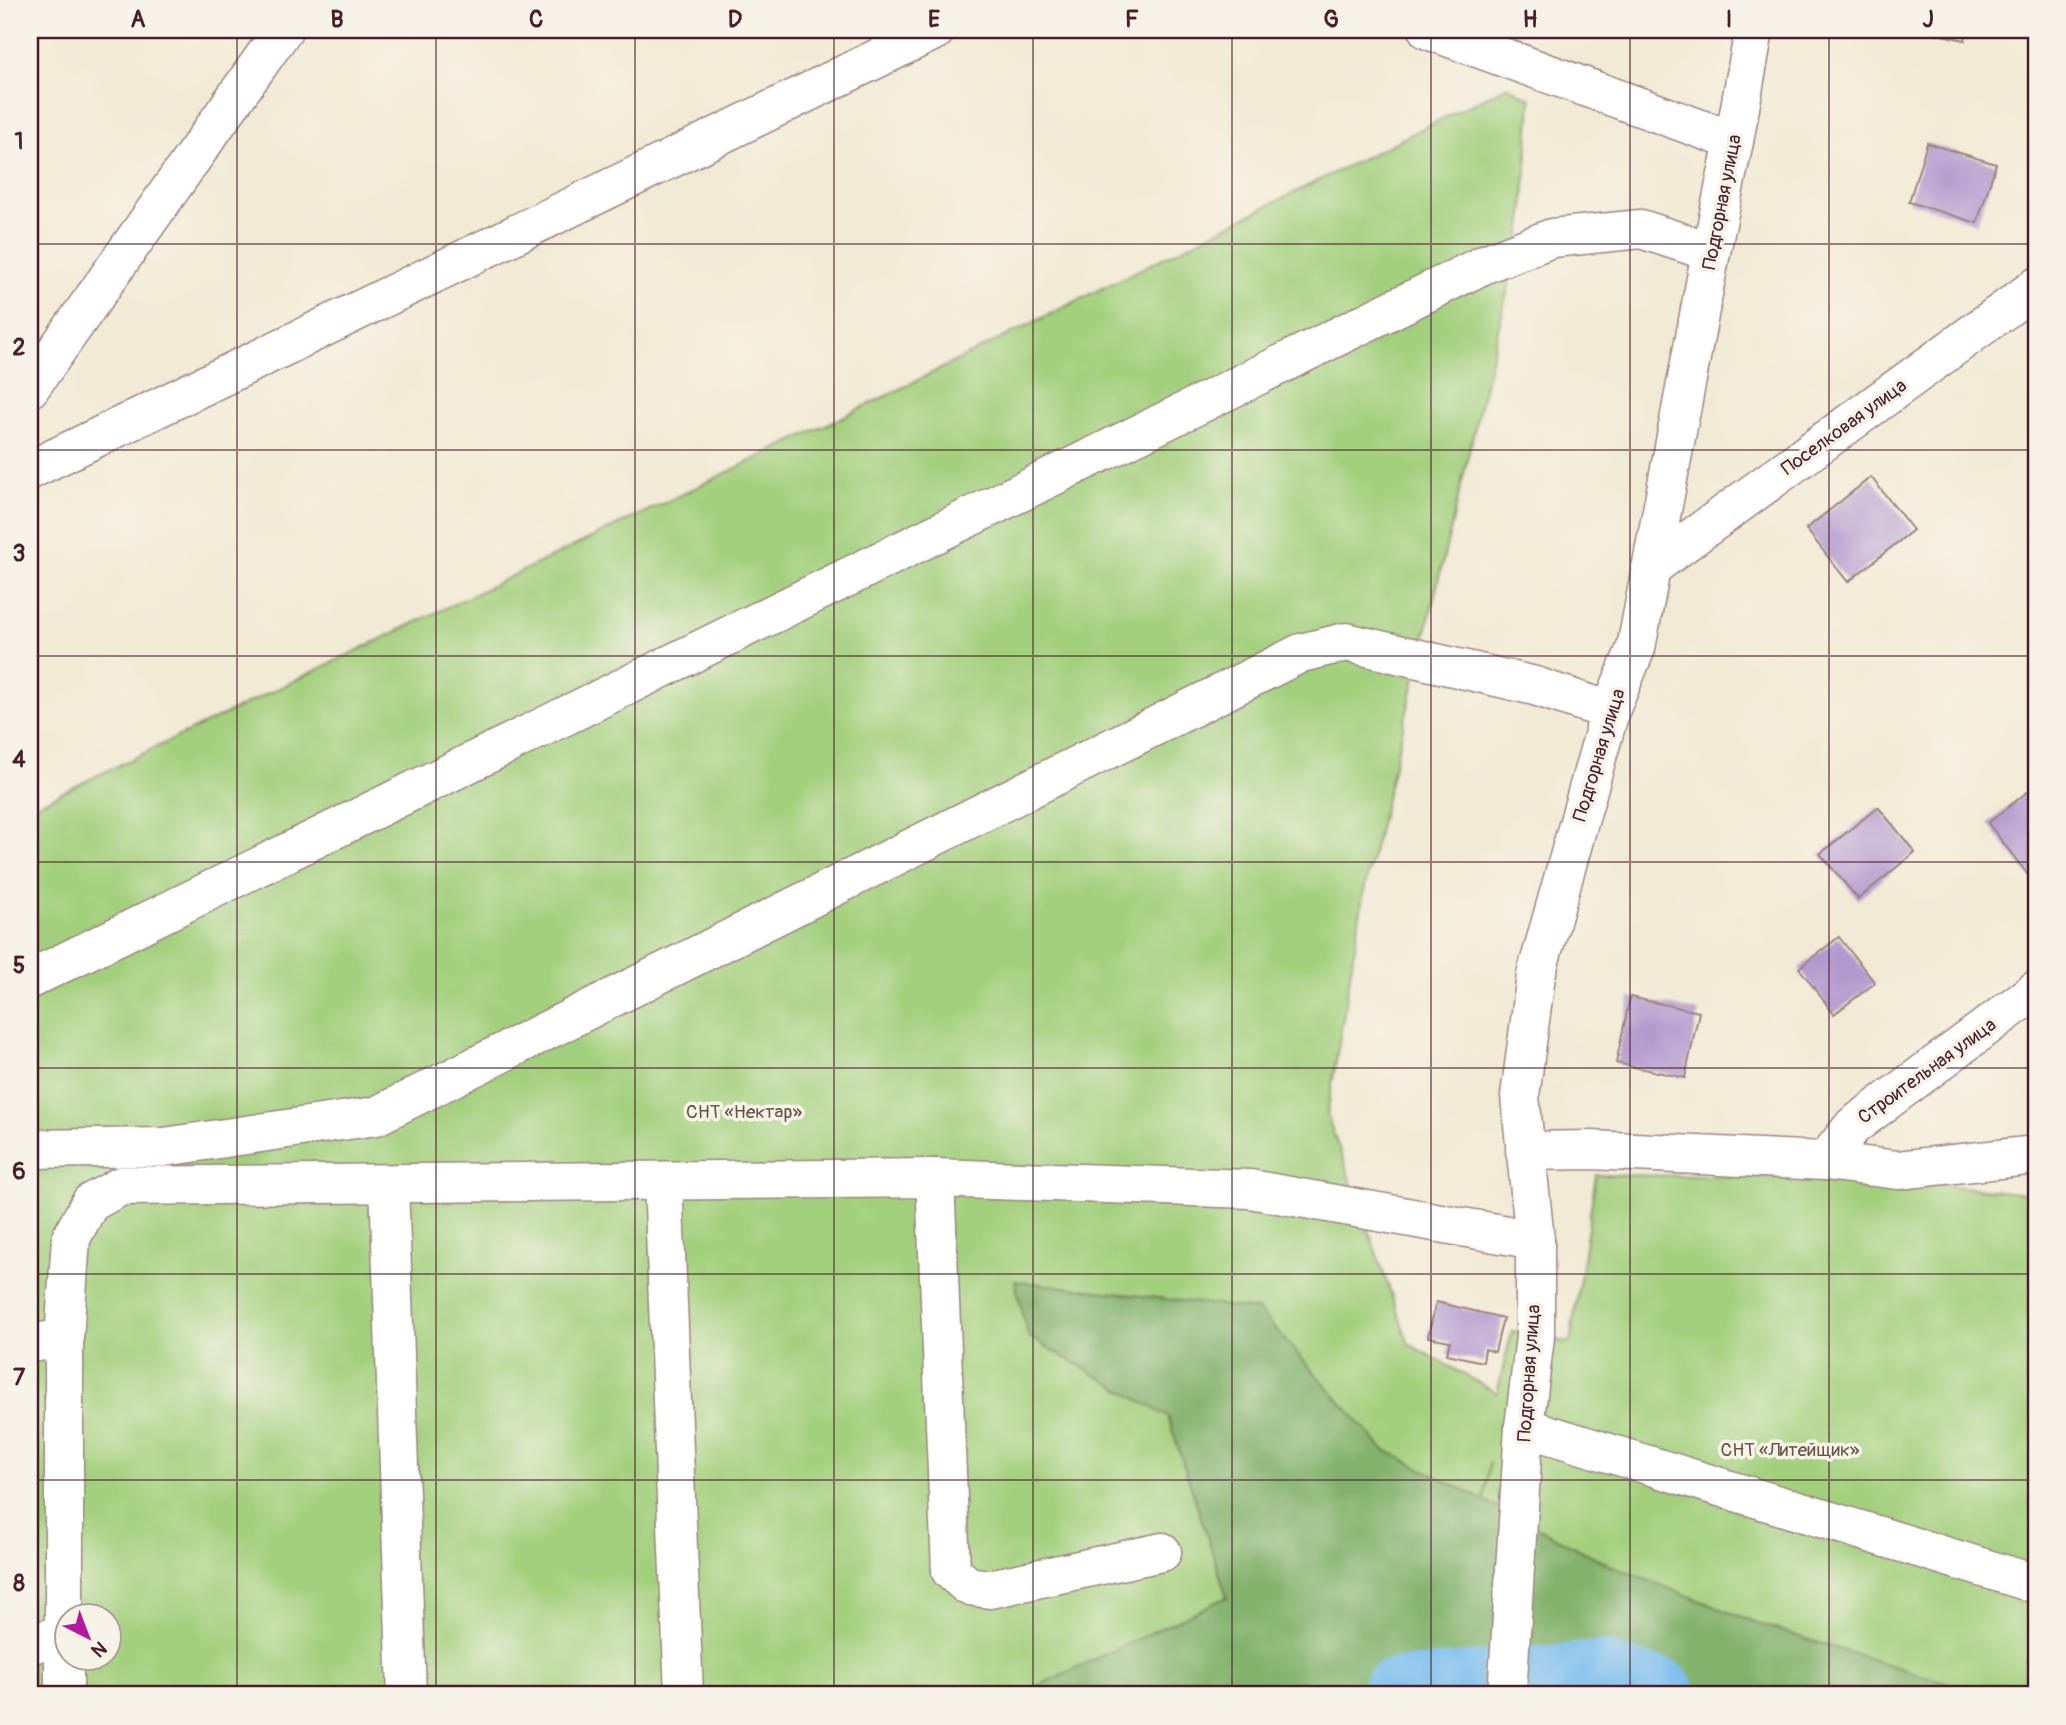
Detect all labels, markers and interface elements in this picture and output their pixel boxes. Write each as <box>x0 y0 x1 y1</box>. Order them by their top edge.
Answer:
text: A <box>131 5 146 34</box>
text: B <box>330 5 344 34</box>
text: C <box>529 5 543 34</box>
text: D <box>728 5 742 34</box>
text: E <box>928 5 940 34</box>
text: F <box>1125 5 1139 34</box>
text: G <box>1323 5 1339 34</box>
text: H <box>1523 5 1537 34</box>
text: I <box>1726 5 1732 34</box>
text: J <box>1922 5 1934 34</box>
text: 1 <box>15 127 24 156</box>
street label: Подгорная улица <box>1697 132 1747 272</box>
text: 2 <box>13 333 26 362</box>
street label: Поселковая улица <box>1777 373 1912 481</box>
text: 3 <box>13 539 25 568</box>
street label: Подгорная улица <box>1567 686 1631 824</box>
text: 4 <box>12 745 26 774</box>
text: 5 <box>13 951 25 980</box>
street label: Строительная улица <box>1853 1013 2001 1129</box>
park label: СНТ «Нектар» <box>686 1100 802 1124</box>
text: 6 <box>12 1157 26 1186</box>
street label: Подгорная улица <box>1512 1304 1546 1442</box>
text: 7 <box>13 1363 26 1392</box>
park label: СНТ «Литейщик» <box>1721 1438 1860 1462</box>
text: 8 <box>13 1569 25 1598</box>
north arrow <box>52 1602 122 1672</box>
text: N <box>86 1636 112 1662</box>

